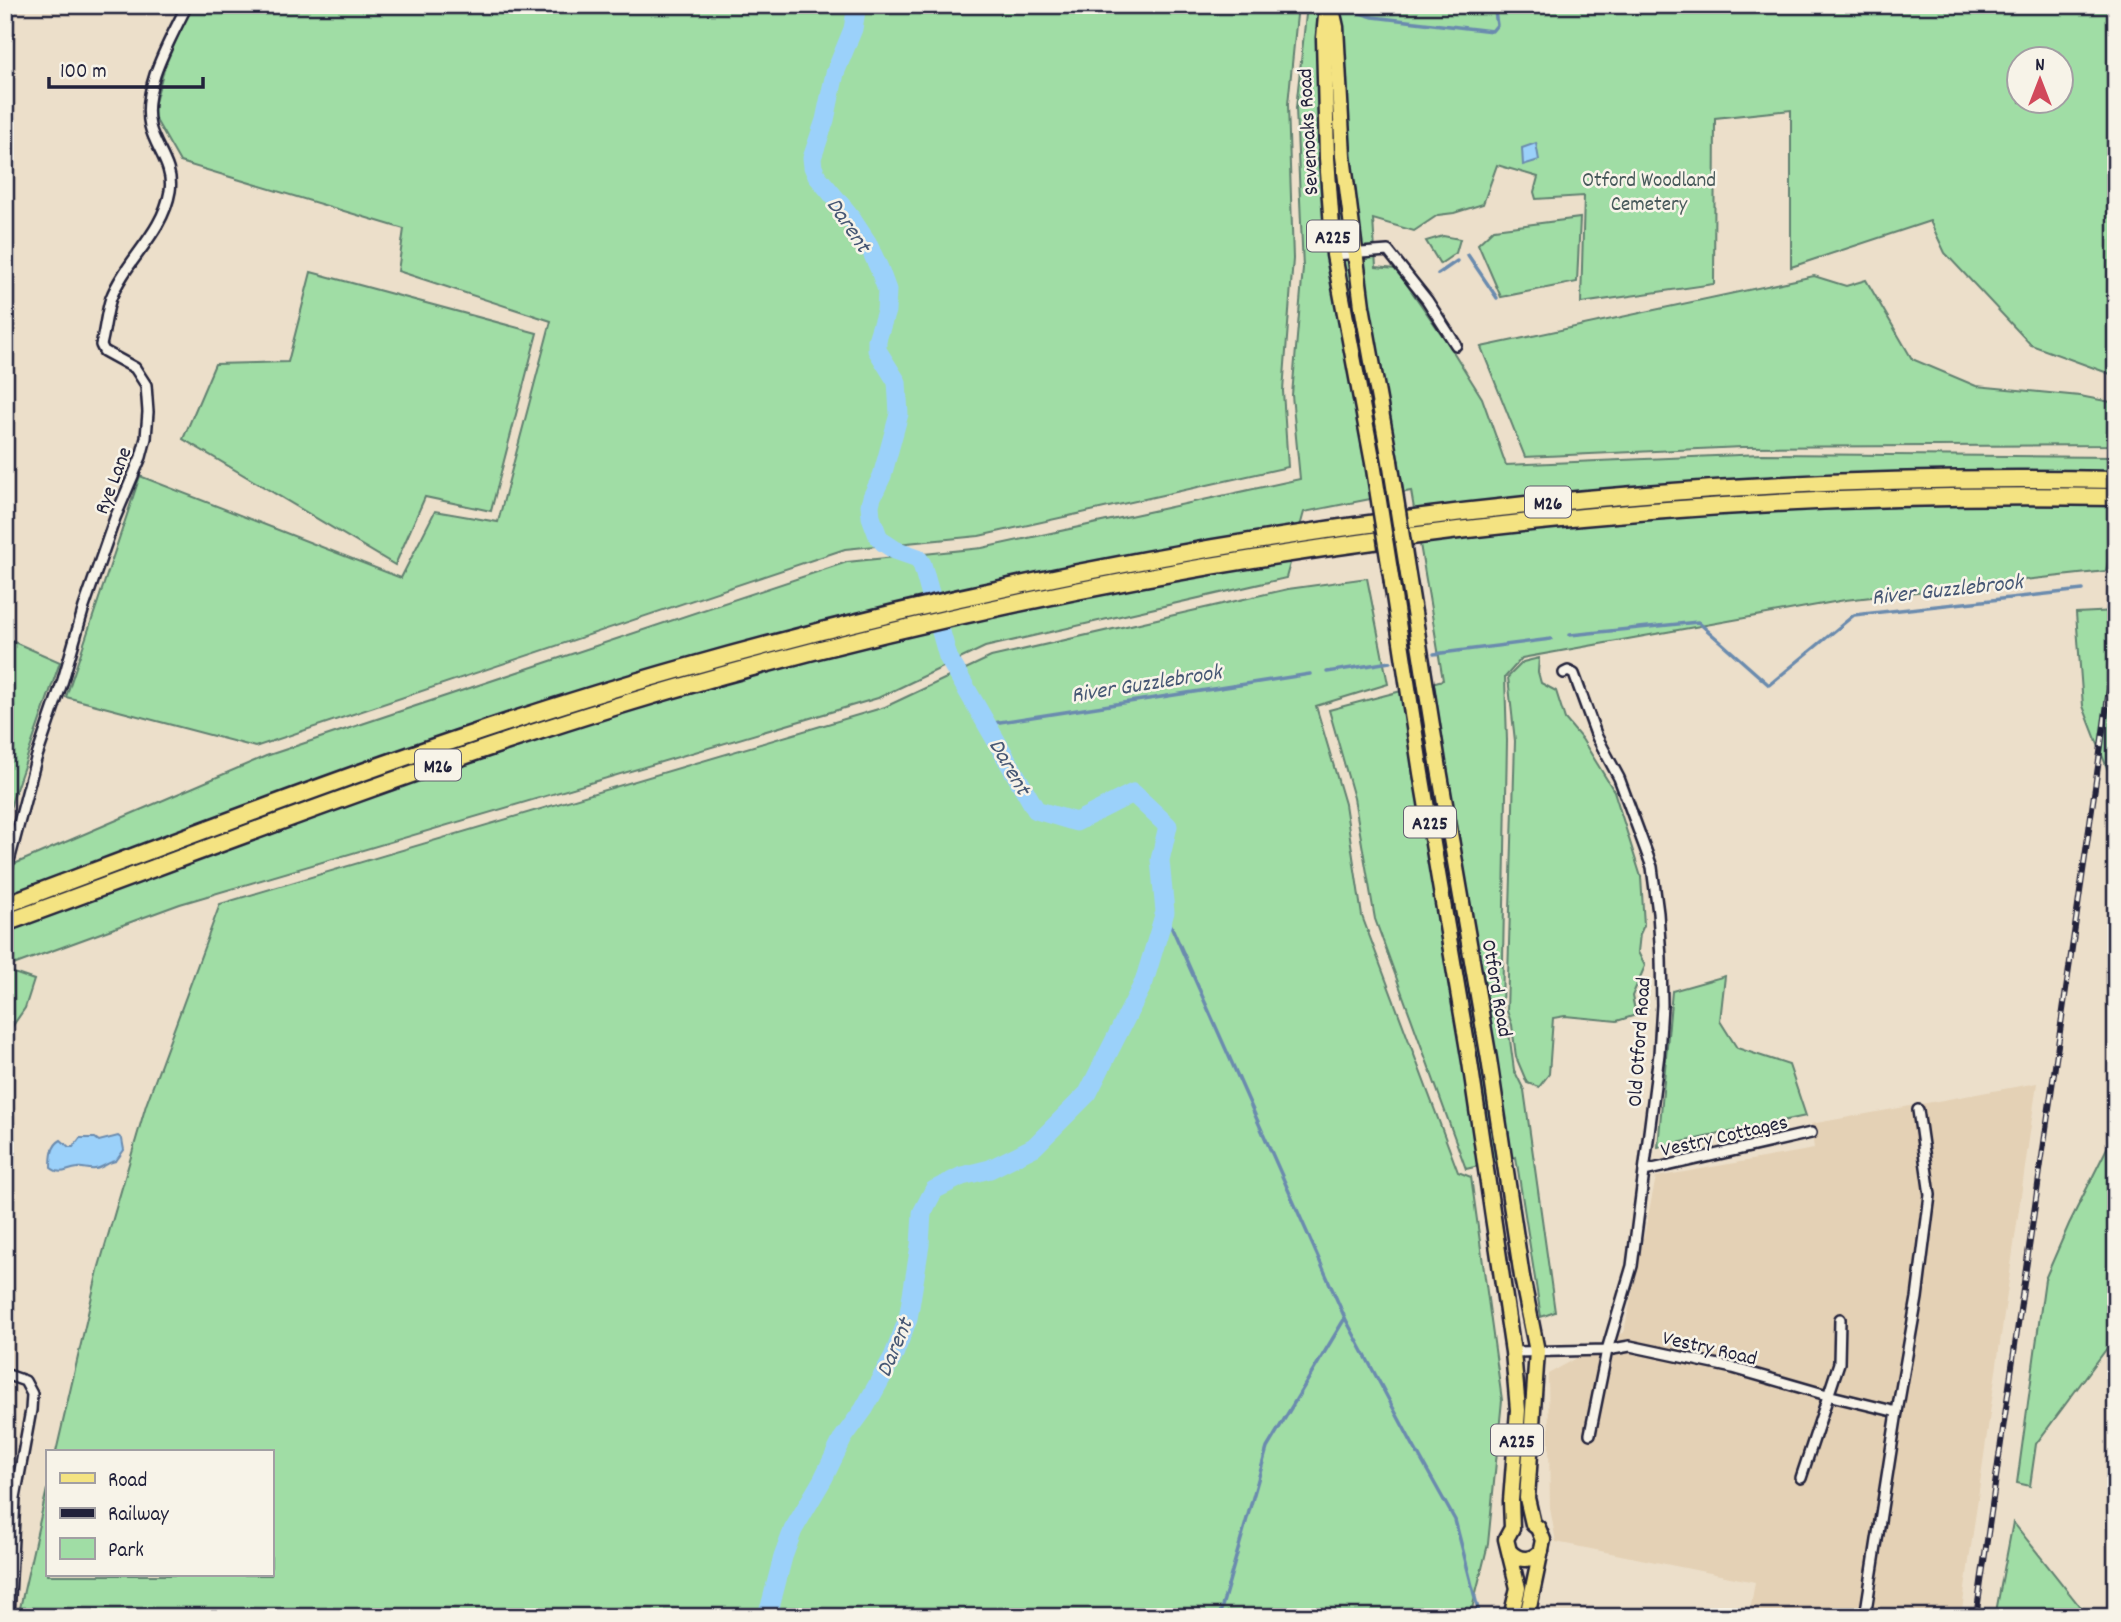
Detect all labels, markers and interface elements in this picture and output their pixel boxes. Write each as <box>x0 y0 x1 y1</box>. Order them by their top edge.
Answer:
scale bar <box>49 46 203 90</box>
north arrow <box>2006 46 2076 116</box>
text: N <box>2035 53 2045 80</box>
text: 100 m <box>60 58 107 88</box>
street label: Sevenoaks Road <box>1292 68 1328 196</box>
park label: Otford Woodland Cemetery <box>1582 167 1716 221</box>
water label: Darent <box>817 192 879 262</box>
road number: A225 <box>1307 220 1359 252</box>
street label: Rye Lane <box>88 443 141 519</box>
road number: M26 <box>1525 486 1571 517</box>
water label: River Guzzlebrook <box>1870 567 2027 616</box>
water label: River Guzzlebrook <box>1069 657 1227 714</box>
water label: Darent <box>979 733 1039 804</box>
road number: M26 <box>415 750 461 780</box>
road number: A225 <box>1404 806 1456 838</box>
street label: Otford Road <box>1472 938 1518 1040</box>
street label: Old Otford Road <box>1621 976 1660 1108</box>
street label: Vestry Cottages <box>1658 1109 1791 1167</box>
water label: Darent <box>869 1312 924 1383</box>
street label: Vestry Road <box>1659 1324 1760 1375</box>
road number: A225 <box>1491 1424 1543 1456</box>
legend <box>46 1450 273 1576</box>
text: Road <box>108 1467 147 1497</box>
text: Railway <box>108 1501 169 1531</box>
text: Park <box>108 1537 144 1567</box>

